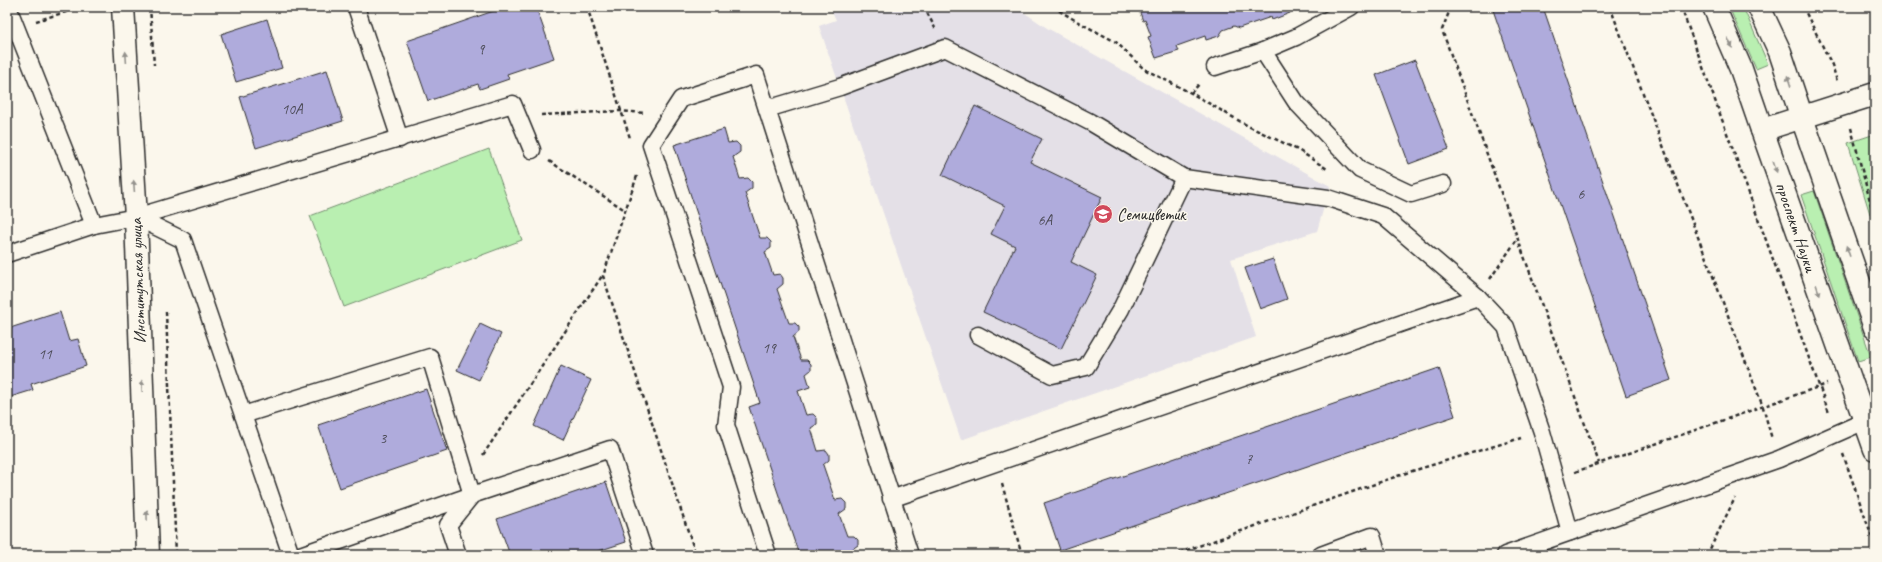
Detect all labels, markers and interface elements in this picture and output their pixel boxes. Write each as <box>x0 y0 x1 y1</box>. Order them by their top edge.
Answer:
one-way arrow <box>1727 37 1733 48</box>
house number: 9 <box>478 40 486 59</box>
one-way arrow <box>122 51 129 63</box>
one-way arrow <box>1786 74 1792 86</box>
house number: 10А <box>281 100 304 119</box>
one-way arrow <box>1772 161 1778 173</box>
street label: проспект Науки <box>1771 179 1822 276</box>
one-way arrow <box>130 180 137 192</box>
house number: 6 <box>1578 185 1586 204</box>
school or university icon: Семицветик <box>1092 203 1114 225</box>
place label: Семицветик <box>1117 204 1187 225</box>
house number: 6А <box>1038 211 1054 230</box>
street label: Институтская улица <box>125 216 151 344</box>
one-way arrow <box>1845 245 1851 257</box>
one-way arrow <box>1815 284 1821 296</box>
house number: 19 <box>762 339 777 358</box>
house number: 11 <box>38 345 53 364</box>
one-way arrow <box>139 379 145 392</box>
house number: 3 <box>380 429 388 448</box>
house number: 7 <box>1246 450 1254 469</box>
one-way arrow <box>143 510 150 522</box>

